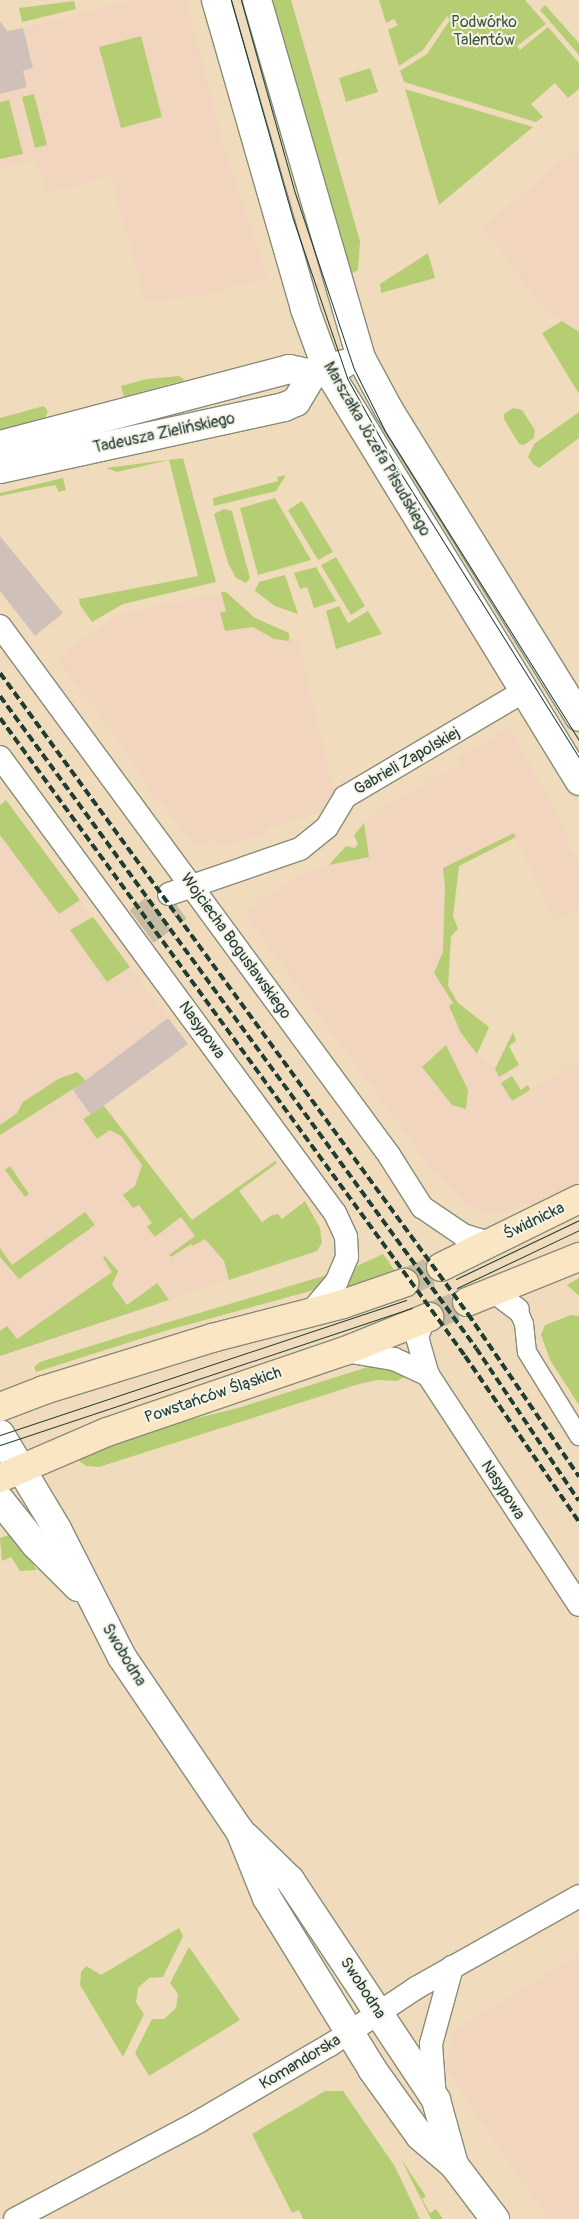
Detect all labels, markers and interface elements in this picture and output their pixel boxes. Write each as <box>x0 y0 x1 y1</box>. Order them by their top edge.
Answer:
park label: Podwórko Talentów <box>451 12 517 50</box>
street label: Marszałka Józefa Piłsudskiego <box>319 358 435 540</box>
street label: Tadeusza Zielińskiego <box>91 409 237 457</box>
street label: Gabrieli Zapolskiej <box>351 723 463 799</box>
street label: Wojciecha Bogusławskiego <box>177 869 295 1023</box>
street label: Nasypowa <box>175 997 229 1063</box>
street label: Świdnicka <box>501 1198 567 1244</box>
street label: Powstańców Śląskich <box>142 1363 284 1427</box>
street label: Nasypowa <box>477 1457 529 1523</box>
street label: Swobodna <box>98 1620 150 1690</box>
street label: Swobodna <box>336 1954 390 2022</box>
street label: Komandorska <box>256 2030 344 2094</box>

